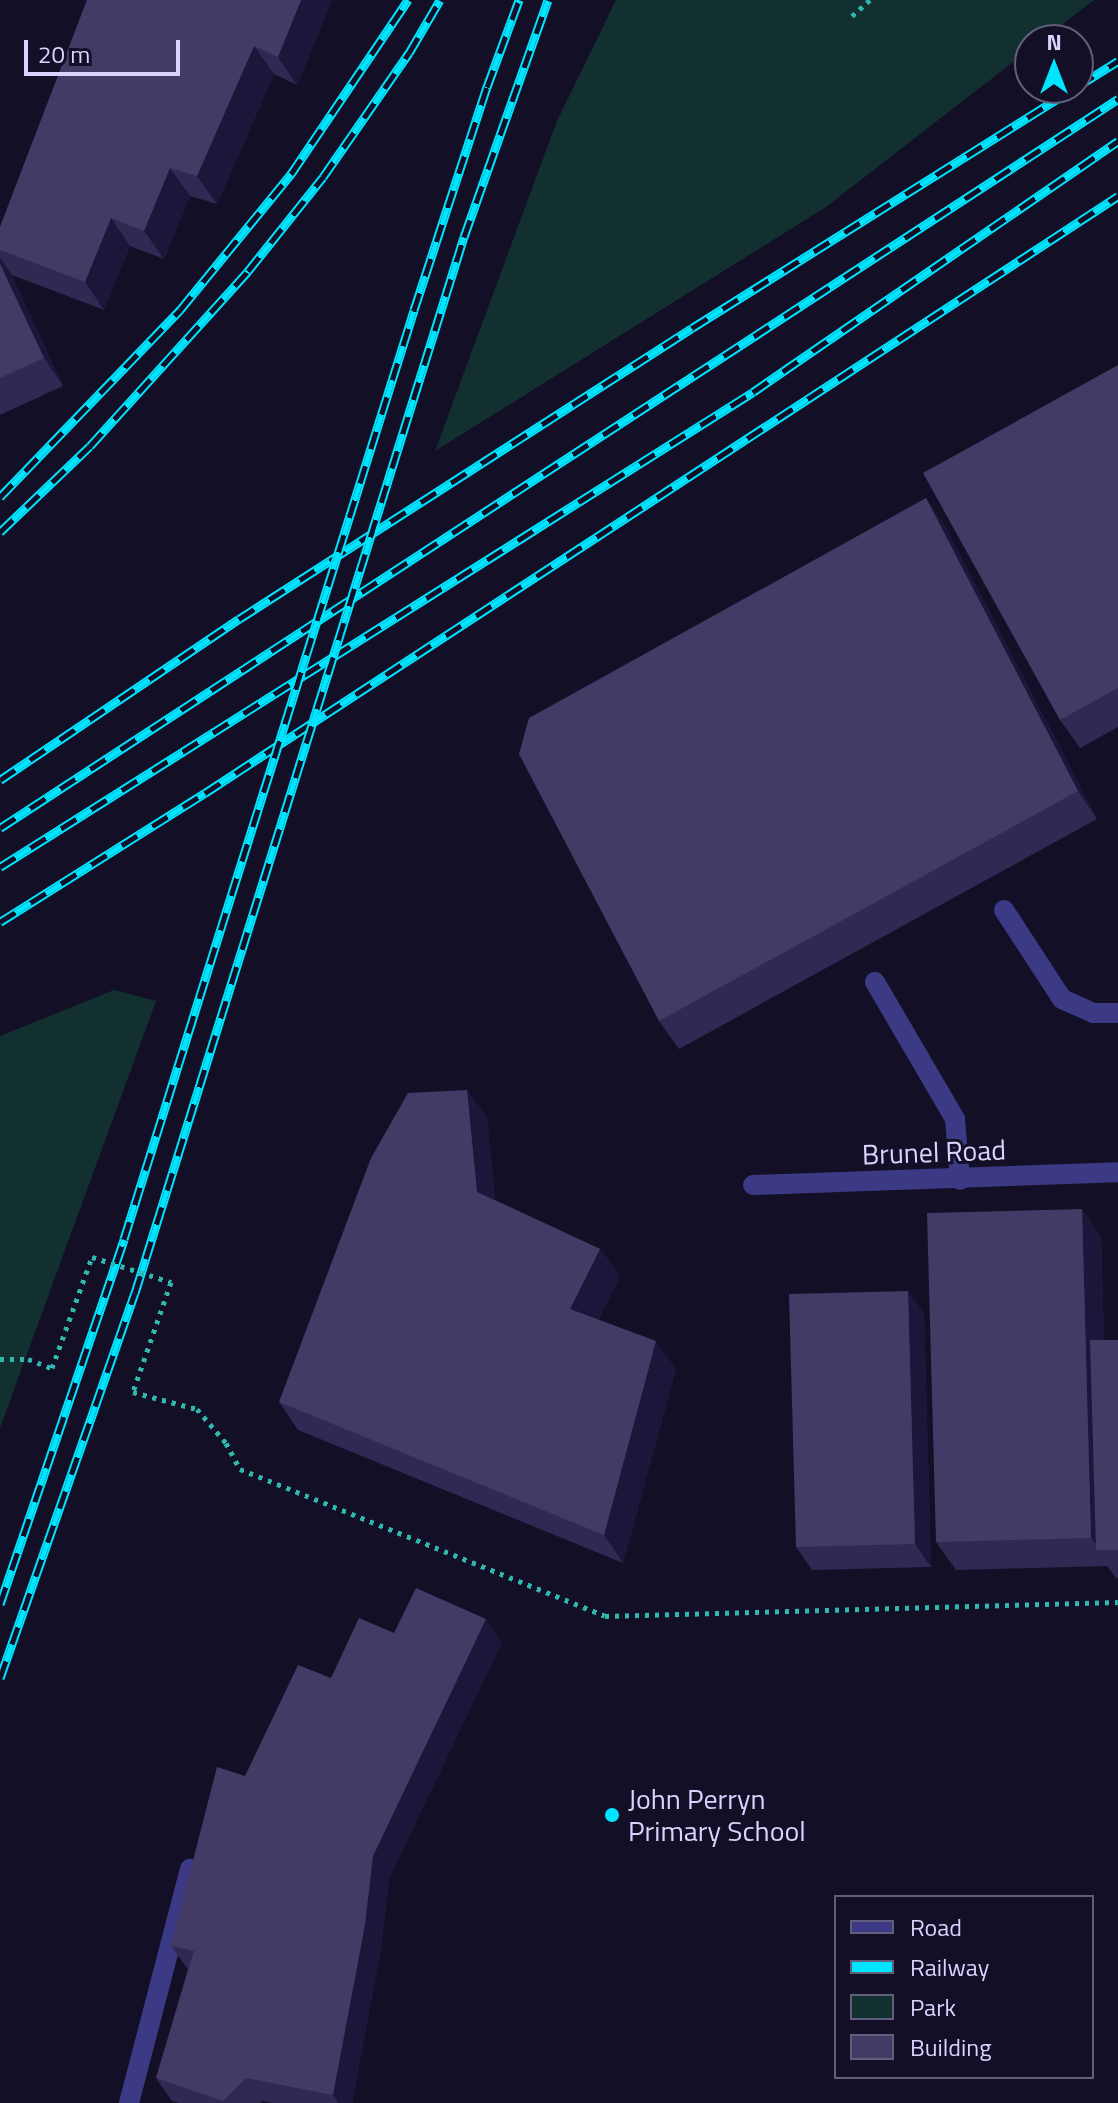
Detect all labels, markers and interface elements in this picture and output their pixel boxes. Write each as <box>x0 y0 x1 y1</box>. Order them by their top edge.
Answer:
scale bar <box>28 24 184 74</box>
north arrow <box>1014 24 1094 104</box>
text: N <box>1046 25 1062 59</box>
text: 20 m <box>38 36 90 72</box>
street label: Brunel Road <box>861 1133 1007 1171</box>
place label: John Perryn Primary School <box>628 1782 806 1848</box>
marker: John Perryn Primary School <box>603 1806 621 1824</box>
legend <box>834 1895 1094 2079</box>
text: Road <box>910 1909 962 1945</box>
text: Railway <box>910 1949 989 1985</box>
text: Park <box>910 1989 956 2025</box>
text: Building <box>910 2029 992 2065</box>

